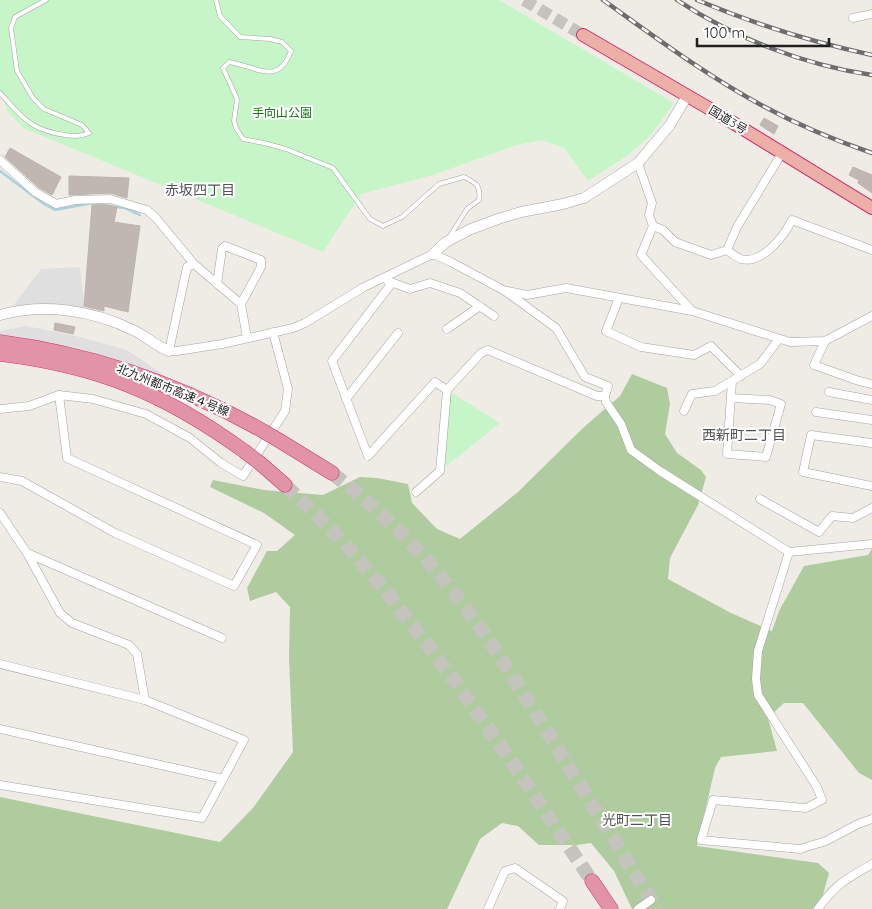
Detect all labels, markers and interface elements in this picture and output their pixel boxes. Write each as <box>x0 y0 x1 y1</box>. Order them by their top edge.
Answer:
scale bar <box>697 15 830 47</box>
text: 100 m <box>704 23 745 42</box>
street label: 国道3号 <box>706 102 750 137</box>
park label: 手向山公園 <box>252 105 312 120</box>
district label: 赤坂四丁目 <box>165 181 235 199</box>
street label: 北九州都市高速４号線 <box>115 360 232 419</box>
district label: 西新町二丁目 <box>702 426 786 444</box>
district label: 光町二丁目 <box>602 811 672 829</box>

